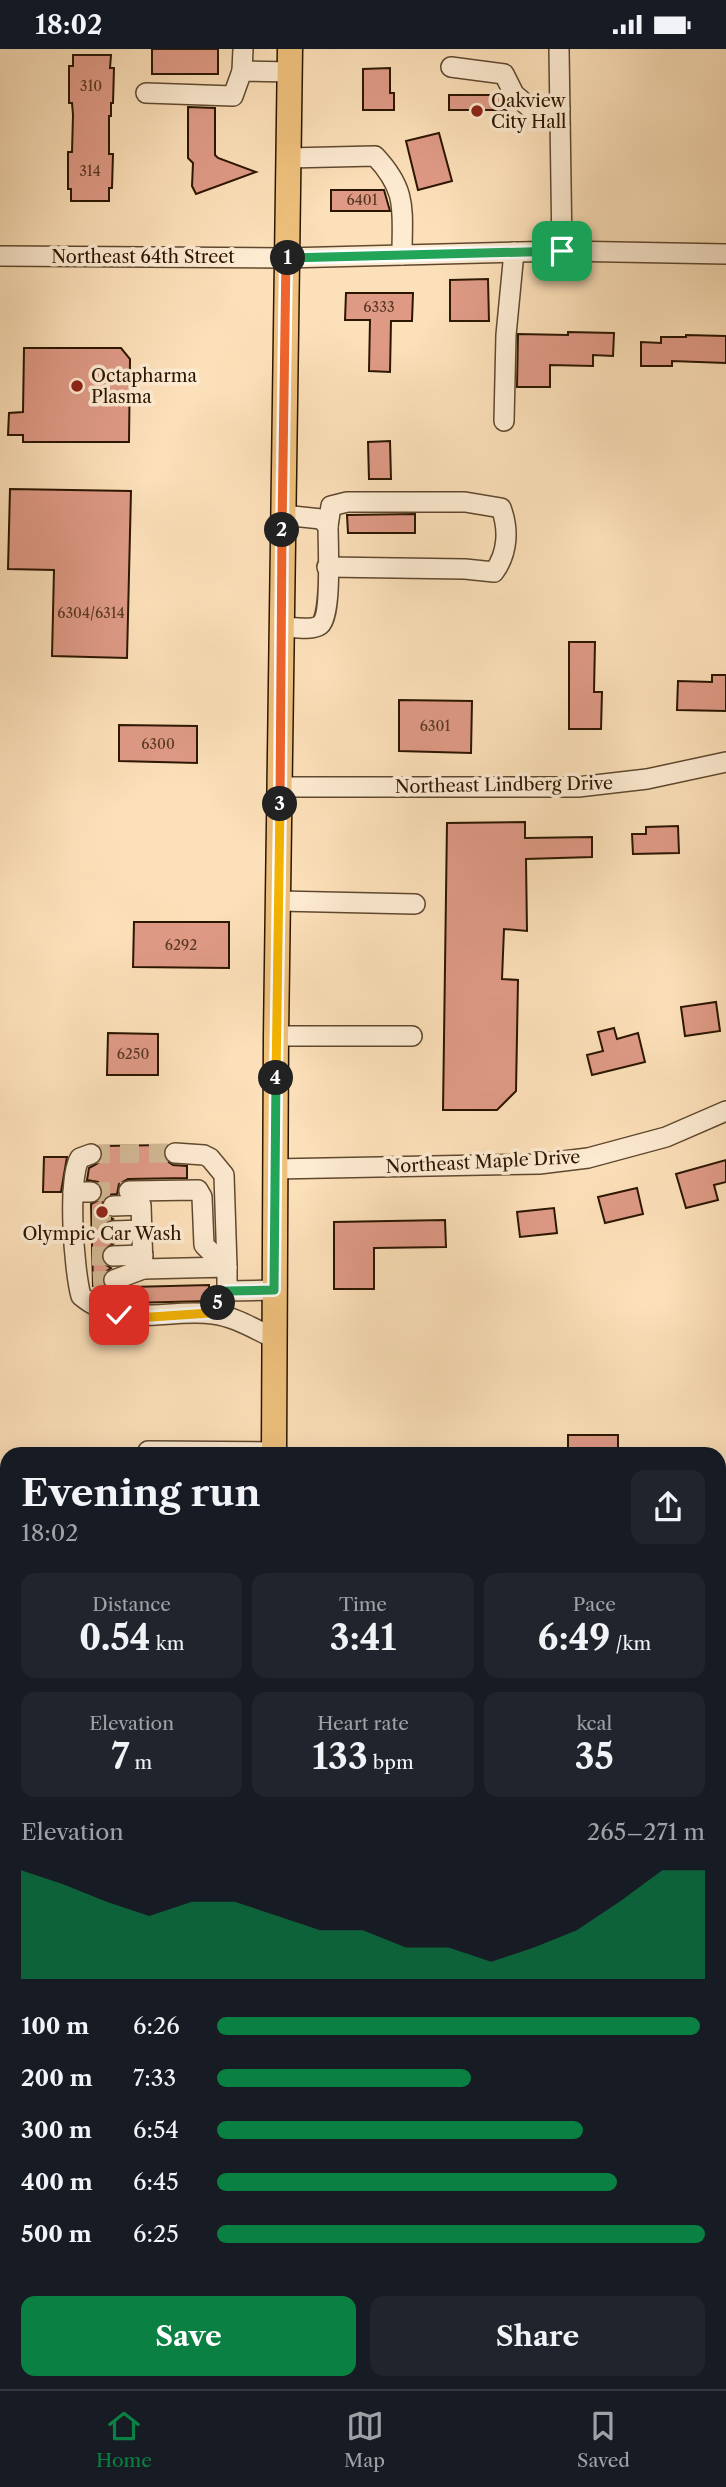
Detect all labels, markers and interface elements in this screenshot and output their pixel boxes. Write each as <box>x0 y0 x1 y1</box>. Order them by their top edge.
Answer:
text: 18:02 <box>35 9 102 41</box>
house number: 310 <box>80 77 102 95</box>
place label: Oakview City Hall <box>491 90 567 133</box>
marker: Oakview City Hall <box>469 103 485 119</box>
house number: 314 <box>79 162 101 180</box>
house number: 6401 <box>346 191 378 209</box>
pin <box>532 221 592 281</box>
icon: arrive <box>543 232 581 270</box>
pin: 1 <box>270 241 306 276</box>
street label: Northeast 64th Street <box>51 246 235 268</box>
text: 1 <box>283 246 292 269</box>
house number: 6333 <box>363 298 395 316</box>
place label: Octapharma Plasma <box>91 365 197 408</box>
marker: Octapharma Plasma <box>69 378 85 394</box>
pin: 2 <box>264 512 300 547</box>
text: 2 <box>276 518 287 541</box>
house number: 6304/6314 <box>57 604 125 622</box>
house number: 6301 <box>420 717 450 735</box>
house number: 6300 <box>141 735 175 753</box>
street label: Northeast Lindberg Drive <box>395 772 613 798</box>
pin: 3 <box>262 787 298 821</box>
text: 3 <box>274 792 285 815</box>
house number: 6292 <box>165 936 197 954</box>
house number: 6250 <box>117 1045 149 1063</box>
pin: 4 <box>258 1061 294 1095</box>
text: 4 <box>270 1066 281 1089</box>
street label: Northeast Maple Drive <box>385 1146 581 1178</box>
marker: Olympic Car Wash <box>94 1204 110 1220</box>
place label: Olympic Car Wash <box>22 1223 182 1245</box>
pin <box>89 1285 149 1345</box>
pin: 5 <box>200 1285 235 1321</box>
text: 5 <box>212 1291 223 1314</box>
icon: check <box>100 1296 138 1334</box>
text: Evening run <box>21 1469 261 1516</box>
button: share <box>631 1470 705 1544</box>
text: 18:02 <box>21 1519 79 1547</box>
text: Distance <box>92 1593 171 1616</box>
text: Time <box>339 1593 387 1616</box>
text: Pace <box>573 1593 616 1616</box>
text: 0.54 <box>79 1616 151 1659</box>
text: 3:41 <box>330 1616 396 1659</box>
text: 6:49 <box>538 1616 610 1659</box>
text: km <box>151 1632 184 1655</box>
text: /km <box>610 1632 651 1655</box>
text: Elevation <box>89 1712 174 1735</box>
text: Heart rate <box>317 1712 409 1735</box>
text: kcal <box>576 1712 612 1735</box>
text: 7 <box>111 1735 129 1778</box>
text: 133 <box>312 1735 368 1778</box>
text: 35 <box>575 1735 614 1778</box>
text: m <box>129 1751 152 1774</box>
text: bpm <box>368 1751 414 1774</box>
text: Elevation <box>21 1818 124 1846</box>
text: 265–271 m <box>587 1818 705 1846</box>
text: 100 m <box>21 2012 89 2040</box>
text: 6:26 <box>133 2012 180 2040</box>
text: 200 m <box>21 2064 93 2092</box>
text: 7:33 <box>133 2064 176 2092</box>
text: 300 m <box>21 2116 92 2144</box>
text: 6:54 <box>133 2116 179 2144</box>
text: 400 m <box>21 2168 93 2196</box>
text: 6:45 <box>133 2168 179 2196</box>
text: 500 m <box>21 2220 92 2248</box>
text: 6:25 <box>133 2220 179 2248</box>
button: Save <box>21 2296 356 2376</box>
button: Share <box>370 2296 705 2376</box>
tab: Home <box>96 2407 152 2472</box>
tab: Map <box>344 2407 385 2472</box>
tab: Saved <box>577 2407 630 2472</box>

